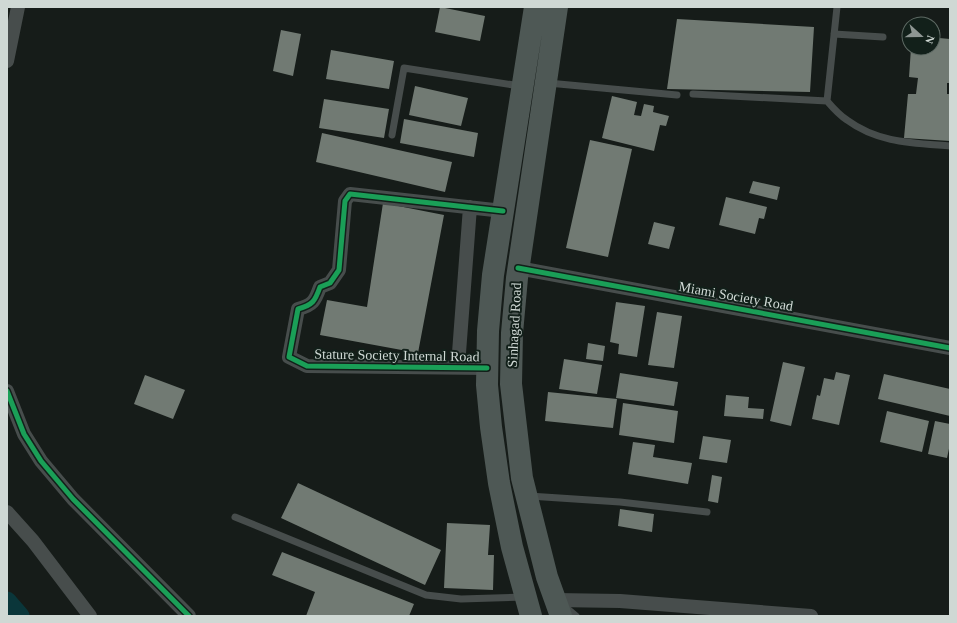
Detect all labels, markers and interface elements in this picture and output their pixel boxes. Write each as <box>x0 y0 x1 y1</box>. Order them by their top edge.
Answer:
north arrow <box>901 16 941 56</box>
text: N <box>923 34 937 45</box>
street label: Miami Society Road <box>678 279 794 314</box>
street label: Sinhagad Road <box>505 282 524 368</box>
street label: Stature Society Internal Road <box>314 347 480 364</box>

